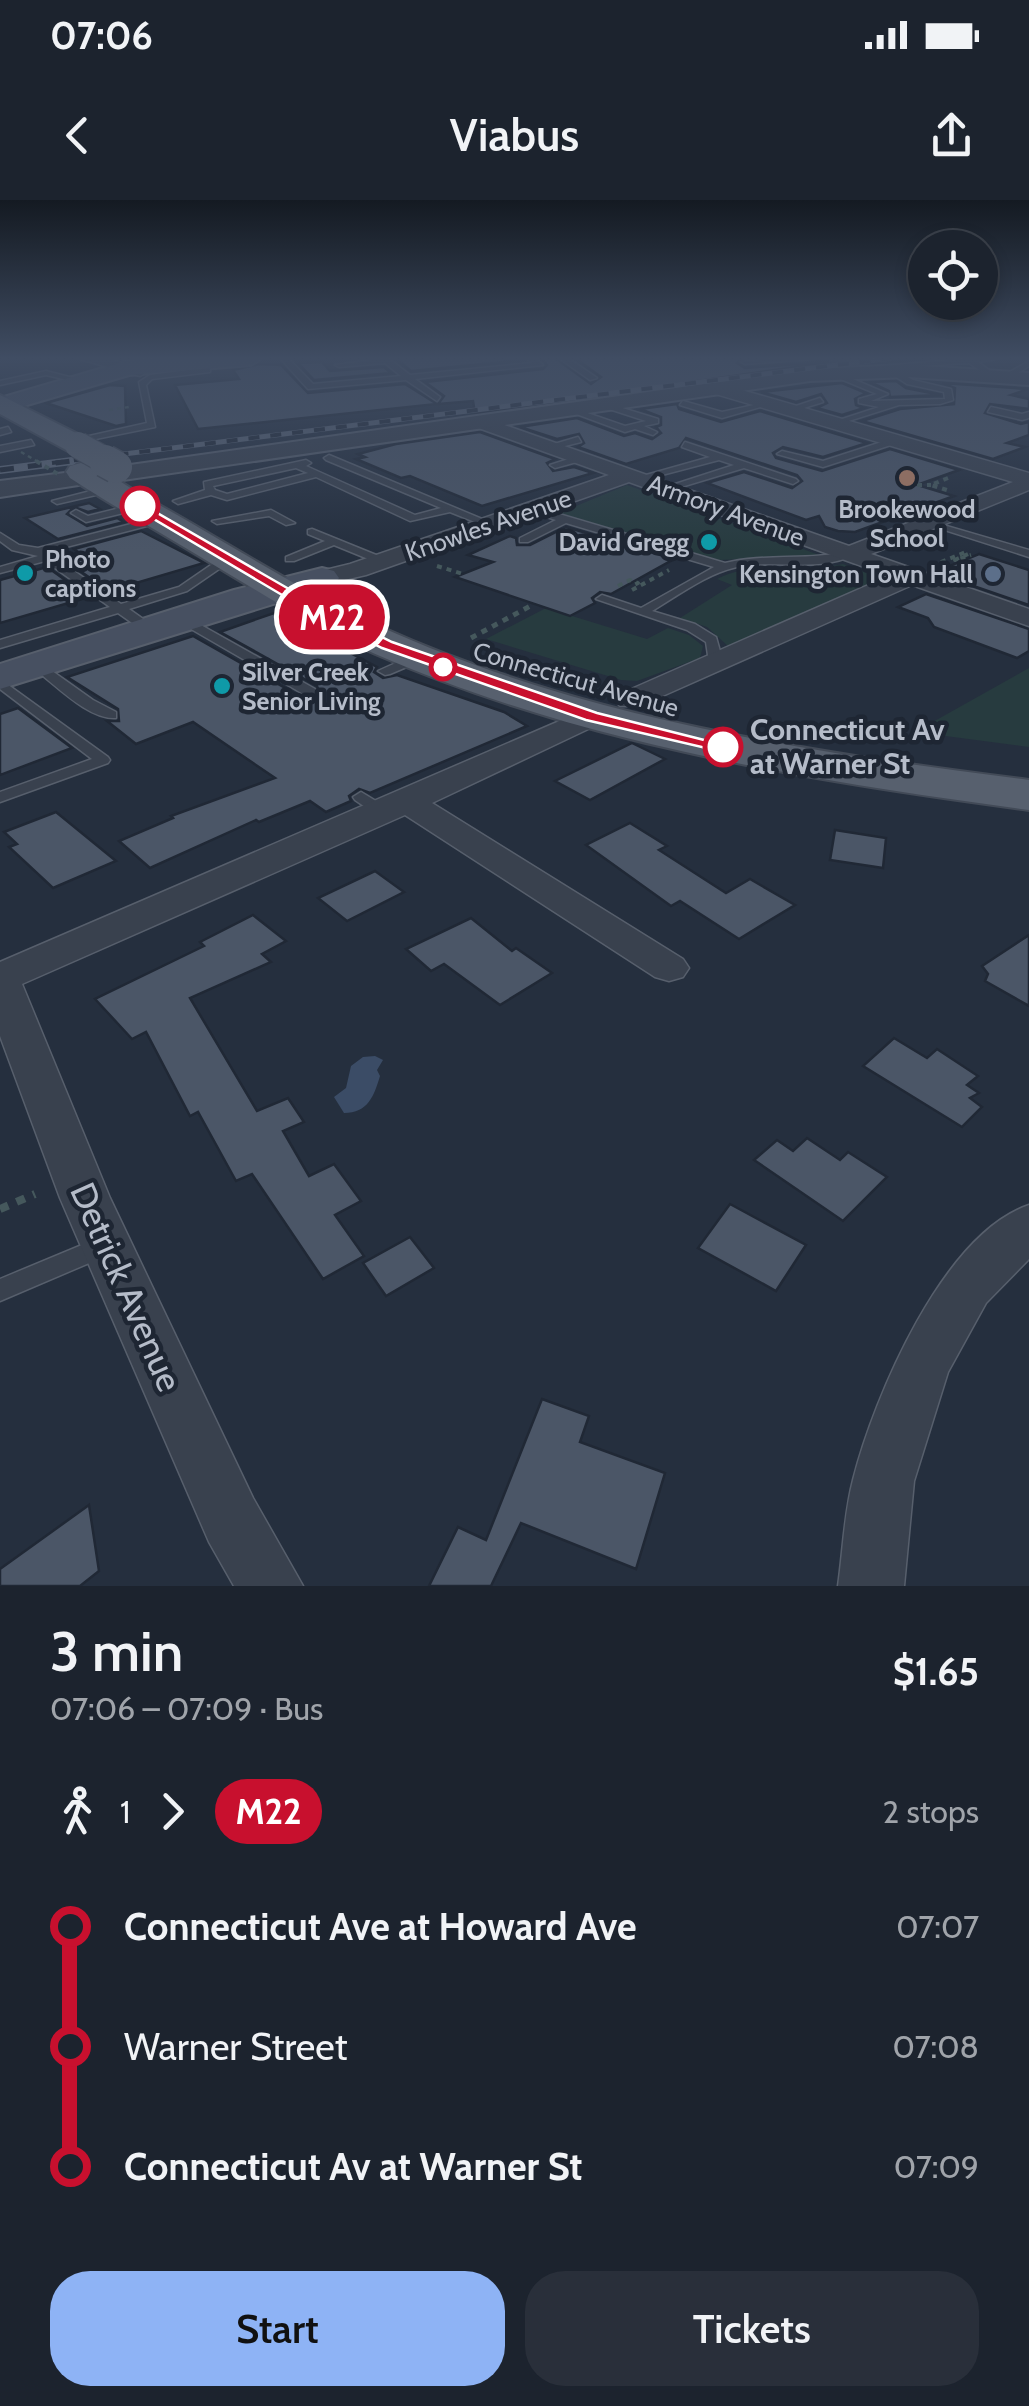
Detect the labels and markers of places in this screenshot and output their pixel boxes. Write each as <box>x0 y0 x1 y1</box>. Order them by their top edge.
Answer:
marker: Brookewood School <box>896 467 918 489</box>
unlabelled marker <box>121 487 159 525</box>
place label: Brookewood School <box>838 494 976 553</box>
place label: David Gregg <box>559 527 689 557</box>
marker: David Gregg <box>698 531 720 553</box>
place label: Photo captions <box>45 544 136 603</box>
place label: Kensington Town Hall <box>739 559 973 589</box>
marker: Photo captions <box>14 562 36 584</box>
marker: Kensington Town Hall <box>982 563 1004 585</box>
unlabelled marker <box>430 654 456 680</box>
place label: Silver Creek Senior Living <box>242 657 381 716</box>
marker: Silver Creek Senior Living <box>211 675 233 697</box>
place label: Connecticut Av at Warner St <box>750 711 945 782</box>
marker: Connecticut Av at Warner St <box>704 728 742 766</box>

